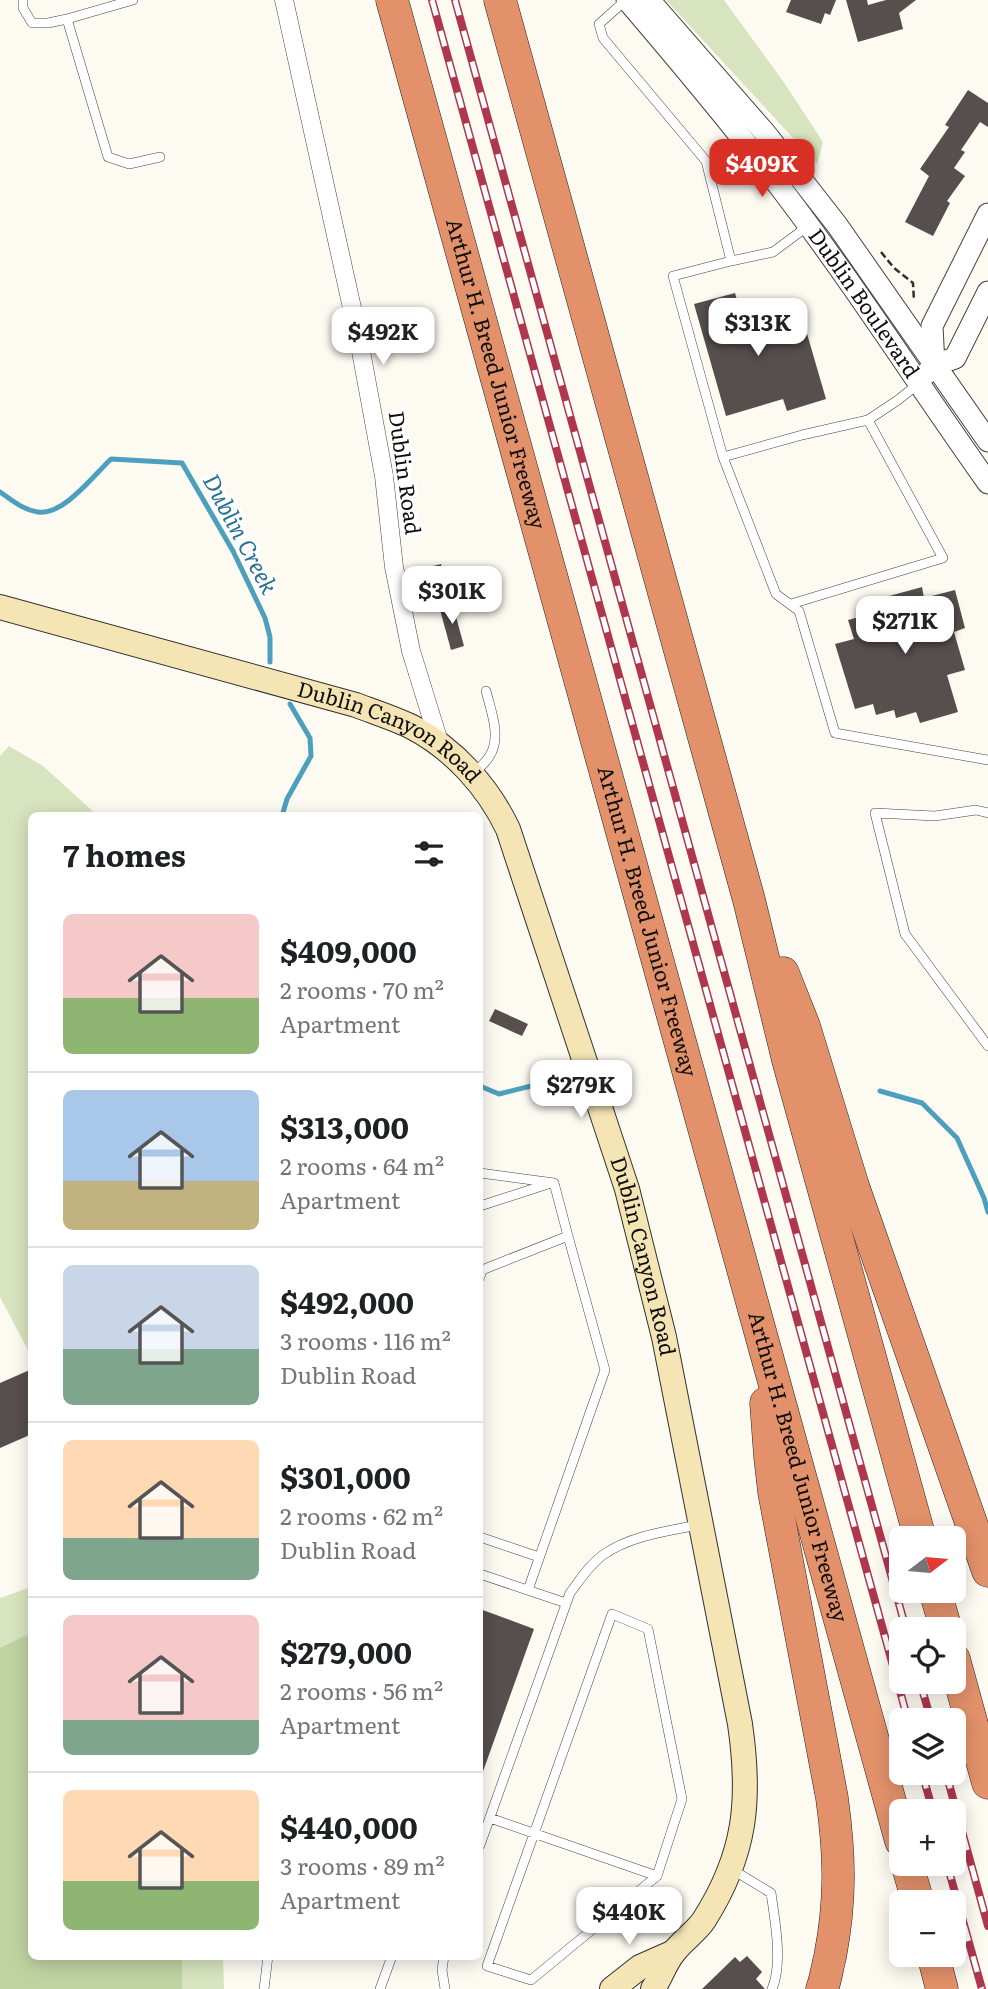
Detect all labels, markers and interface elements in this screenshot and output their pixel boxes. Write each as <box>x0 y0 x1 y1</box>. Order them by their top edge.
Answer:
pin: $409K <box>713 140 811 199</box>
text: $409K <box>725 145 799 179</box>
street label: Arthur H. Breed Junior Freeway <box>440 214 556 533</box>
street label: Dublin Boulevard <box>802 221 929 383</box>
pin: $313K <box>709 298 807 358</box>
text: $313K <box>725 304 791 338</box>
pin: $492K <box>334 308 432 367</box>
text: $492K <box>348 313 418 347</box>
street label: Dublin Road <box>382 409 431 537</box>
water label: Dublin Creek <box>196 467 288 600</box>
pin: $301K <box>403 566 501 626</box>
text: $301K <box>418 572 486 606</box>
pin: $271K <box>856 596 954 656</box>
text: $271K <box>872 602 938 636</box>
street label: Dublin Canyon Road <box>294 672 490 789</box>
street label: Arthur H. Breed Junior Freeway <box>591 762 707 1081</box>
text: 7 homes <box>63 832 186 876</box>
icon: filters <box>410 835 448 873</box>
text: $409,000 <box>280 928 417 972</box>
icon: home <box>119 942 203 1026</box>
text: 2 rooms · 70 m² <box>280 972 444 1006</box>
text: Apartment <box>280 1006 400 1040</box>
pin: $279K <box>532 1060 630 1120</box>
text: $279K <box>546 1066 616 1100</box>
text: $313,000 <box>280 1104 409 1148</box>
icon: home <box>119 1118 203 1202</box>
text: 2 rooms · 64 m² <box>280 1148 444 1182</box>
street label: Dublin Canyon Road <box>604 1152 685 1358</box>
text: Apartment <box>280 1182 400 1216</box>
text: $492,000 <box>280 1279 414 1323</box>
icon: home <box>119 1293 203 1377</box>
street label: Arthur H. Breed Junior Freeway <box>742 1307 858 1626</box>
text: 3 rooms · 116 m² <box>280 1323 451 1357</box>
text: Dublin Road <box>280 1357 416 1391</box>
text: $301,000 <box>280 1454 411 1498</box>
icon: home <box>119 1468 203 1552</box>
text: 2 rooms · 62 m² <box>280 1498 443 1532</box>
north arrow <box>889 1526 966 1603</box>
map controls <box>889 1526 966 1967</box>
text: Dublin Road <box>280 1532 416 1566</box>
button: locate <box>889 1617 966 1694</box>
text: $279,000 <box>280 1629 412 1673</box>
icon: home <box>119 1643 203 1727</box>
text: 2 rooms · 56 m² <box>280 1673 443 1707</box>
text: Apartment <box>280 1707 400 1741</box>
button: layers <box>889 1708 966 1785</box>
button: + <box>889 1799 966 1876</box>
text: $440,000 <box>280 1804 418 1848</box>
icon: home <box>119 1818 203 1902</box>
text: 3 rooms · 89 m² <box>280 1848 445 1882</box>
text: Apartment <box>280 1882 400 1916</box>
pin: $440K <box>580 1888 678 1947</box>
button: − <box>889 1890 966 1967</box>
text: $440K <box>592 1893 666 1927</box>

